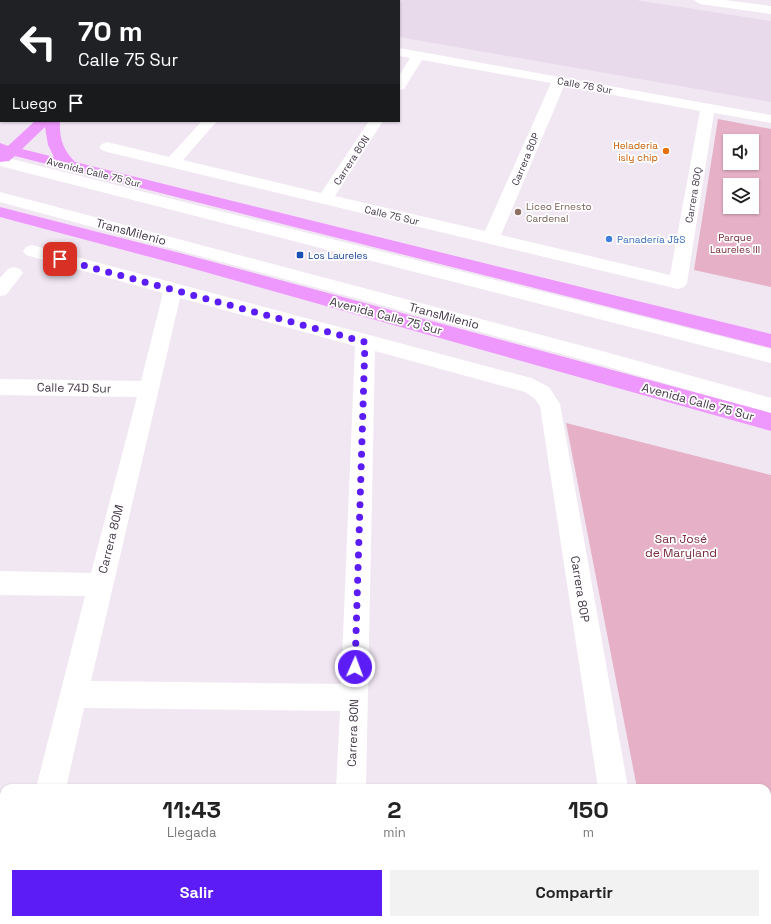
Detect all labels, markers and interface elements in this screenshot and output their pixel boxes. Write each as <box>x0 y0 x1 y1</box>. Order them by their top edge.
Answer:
text: 70 m <box>78 13 143 49</box>
icon: left <box>12 16 64 68</box>
text: Calle 75 Sur <box>78 48 178 71</box>
street label: Calle 76 Sur <box>556 74 614 97</box>
icon: arrive <box>65 92 87 114</box>
text: Luego <box>12 94 57 113</box>
street label: Carrera 80P <box>509 131 542 188</box>
street label: Carrera 80N <box>331 133 372 188</box>
map controls <box>723 134 759 214</box>
button: sound <box>723 134 759 170</box>
place label: Heladeria isly chip <box>613 139 658 164</box>
marker: Heladeria isly chip <box>661 146 671 156</box>
street label: Avenida Calle 75 Sur <box>46 155 142 191</box>
street label: Carrera 80Q <box>682 166 705 224</box>
button: layers <box>723 178 759 214</box>
place label: Liceo Ernesto Cardenal <box>526 200 592 225</box>
street label: Calle 75 Sur <box>363 203 421 228</box>
marker: Liceo Ernesto Cardenal <box>513 207 523 217</box>
street label: TransMilenio <box>94 215 168 249</box>
park label: Parque Laureles III <box>710 231 760 256</box>
place label: Panadería J&S <box>617 233 685 246</box>
marker: Panadería J&S <box>604 234 614 244</box>
pin <box>43 242 77 276</box>
icon: arrive <box>49 248 71 270</box>
place label: Los Laureles <box>308 249 368 262</box>
marker: Los Laureles <box>295 250 305 260</box>
street label: Avenida Calle 75 Sur <box>328 293 444 339</box>
street label: TransMilenio <box>407 299 481 333</box>
street label: Calle 74D Sur <box>37 379 112 397</box>
street label: Avenida Calle 75 Sur <box>640 379 756 425</box>
street label: Carrera 80M <box>95 503 127 575</box>
park label: San José de Maryland <box>645 531 717 561</box>
street label: Carrera 80P <box>567 555 593 623</box>
position arrow <box>334 646 376 688</box>
street label: Carrera 80N <box>344 699 362 767</box>
text: 11:43 <box>162 794 221 825</box>
text: 2 <box>387 794 402 825</box>
text: 150 <box>568 794 609 825</box>
text: Llegada <box>167 824 216 841</box>
text: min <box>383 824 406 841</box>
text: m <box>583 824 594 841</box>
button: Salir <box>12 870 382 916</box>
button: Compartir <box>390 870 759 916</box>

